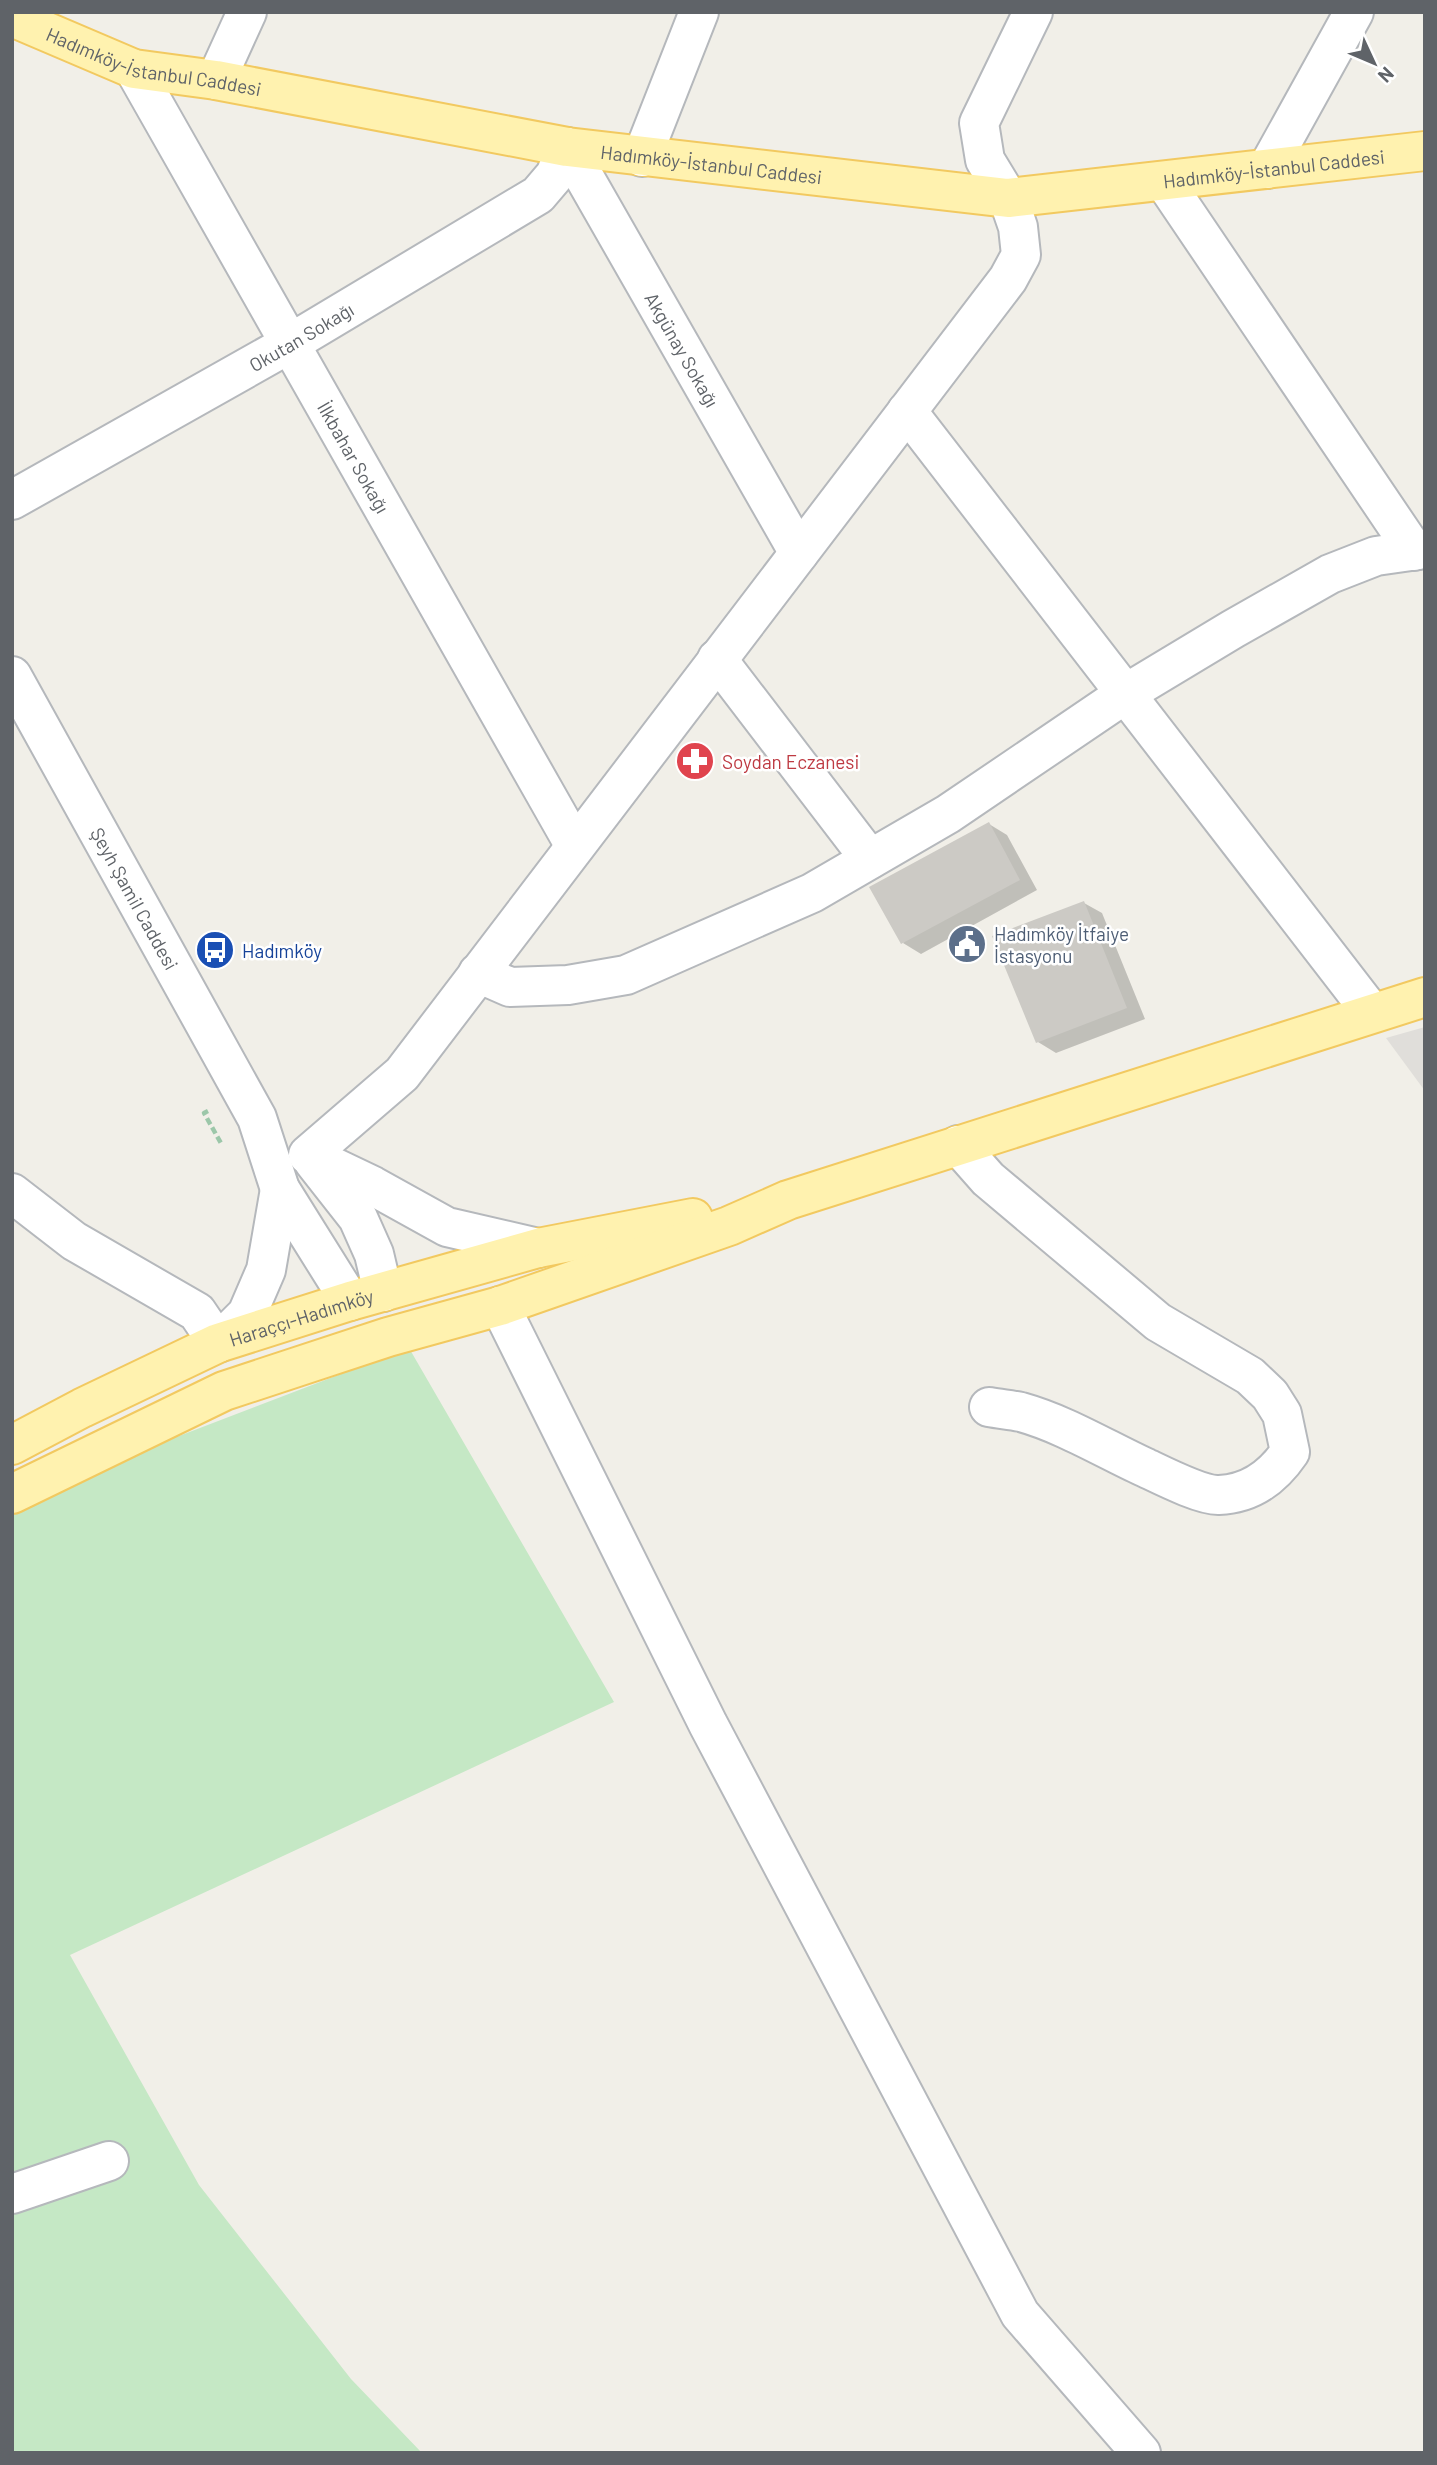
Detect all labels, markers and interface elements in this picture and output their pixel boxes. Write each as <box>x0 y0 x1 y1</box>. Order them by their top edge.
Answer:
street label: Hadımköy-İstanbul Caddesi <box>43 22 263 100</box>
north arrow <box>1339 28 1409 98</box>
text: N <box>1374 63 1399 88</box>
street label: Hadımköy-İstanbul Caddesi <box>599 139 823 188</box>
street label: Hadımköy-İstanbul Caddesi <box>1162 144 1386 192</box>
street label: Akgünay Sokağı <box>641 288 724 411</box>
street label: Okutan Sokağı <box>245 297 357 376</box>
street label: İlkbahar Sokağı <box>313 397 395 517</box>
pharmacy icon: Soydan Eczanesi <box>674 740 716 782</box>
place label: Soydan Eczanesi <box>722 750 859 773</box>
street label: Şeyh Şamil Caddesi <box>86 823 184 973</box>
place label: Hadımköy İtfaiye İstasyonu <box>994 922 1129 967</box>
public building icon: Hadımköy İtfaiye İstasyonu <box>946 923 988 965</box>
bus stop icon: Hadımköy <box>194 929 236 971</box>
place label: Hadımköy <box>242 939 322 962</box>
street label: Haraççı-Hadımköy <box>226 1283 376 1350</box>

